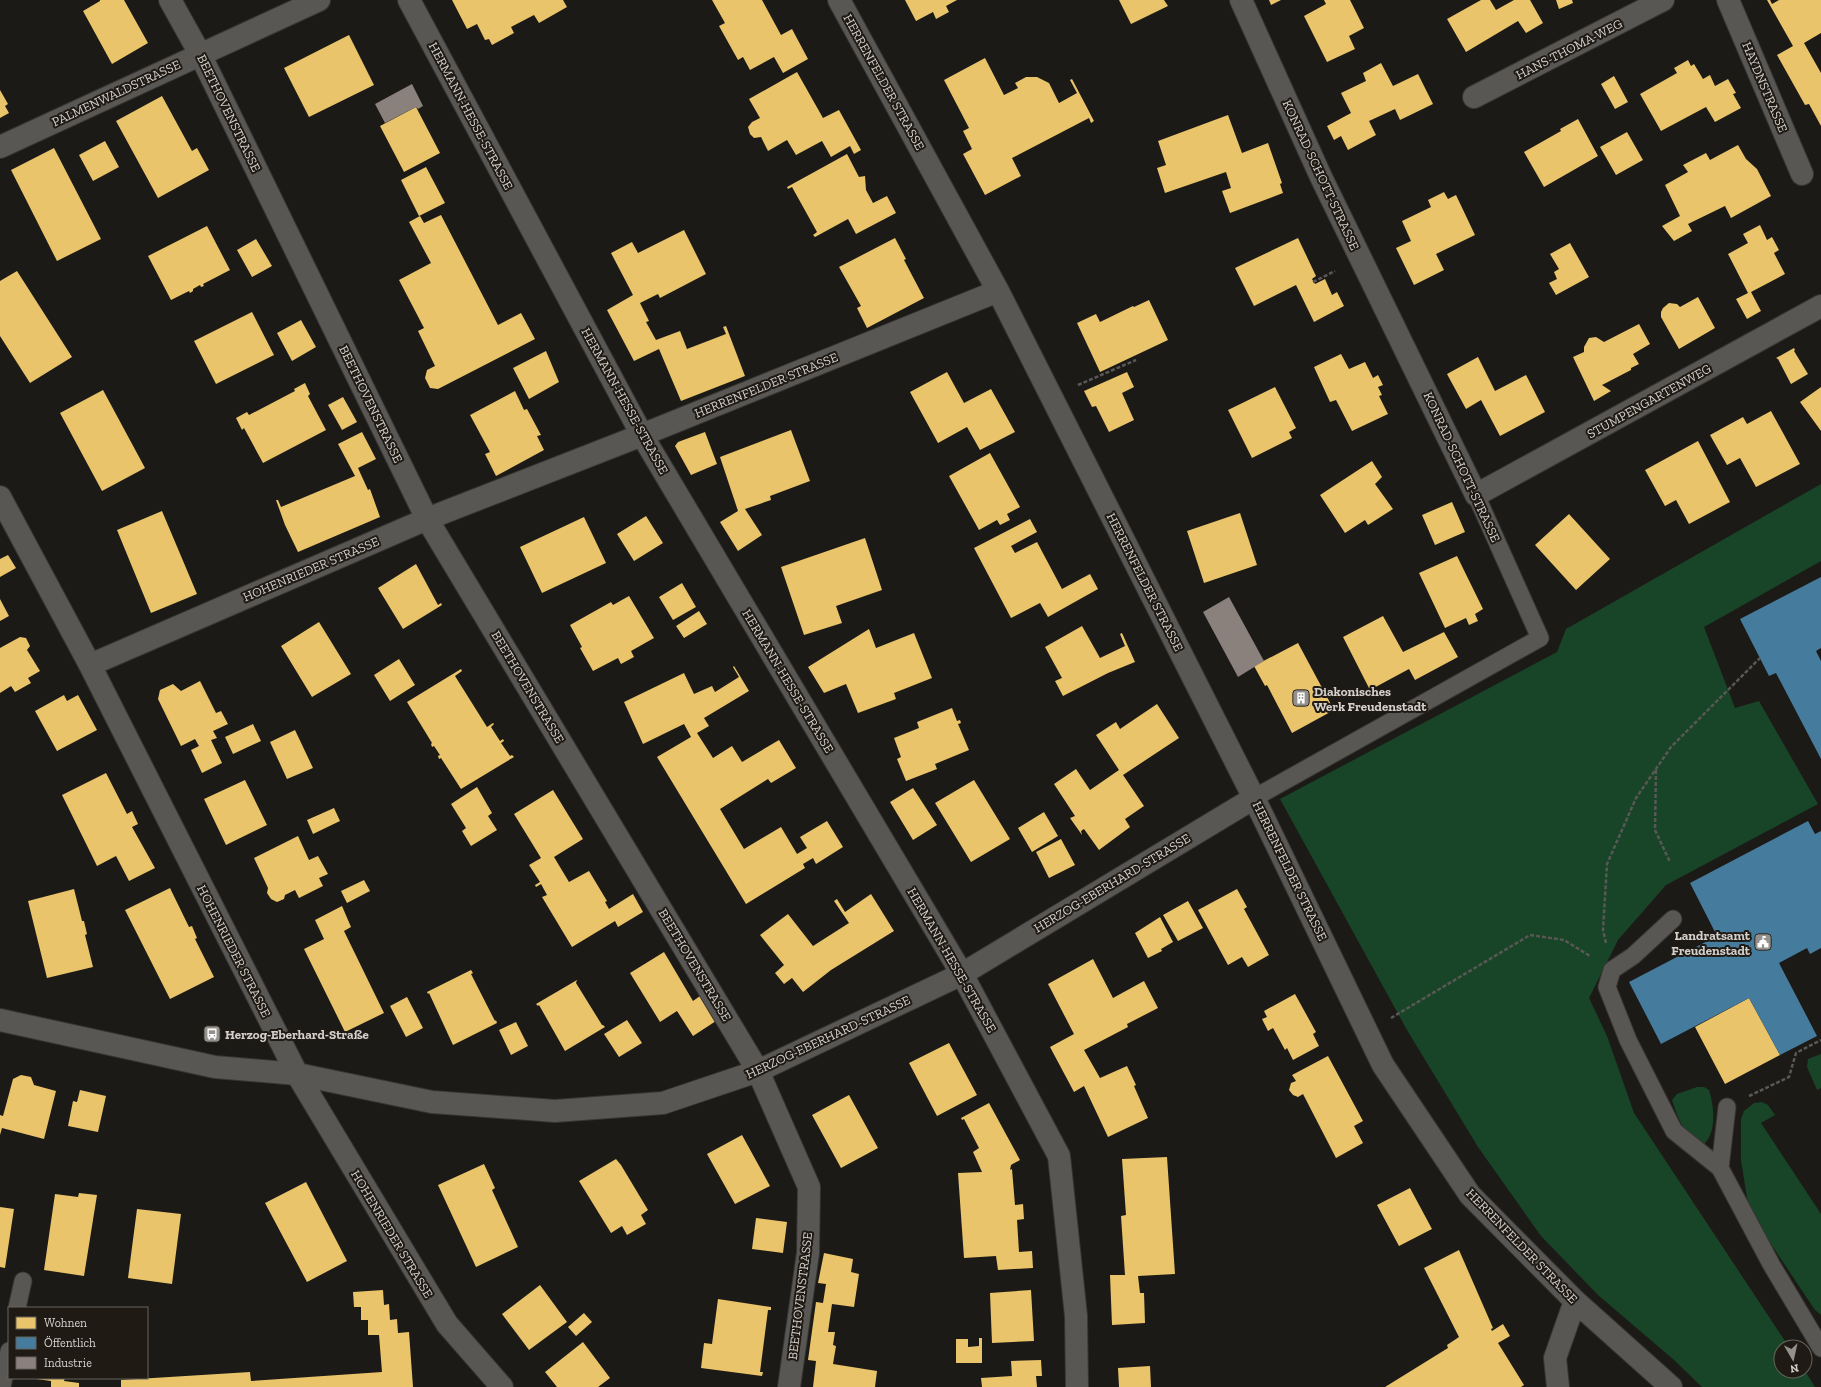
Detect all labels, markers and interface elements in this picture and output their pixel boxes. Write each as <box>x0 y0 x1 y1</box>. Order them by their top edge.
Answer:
street label: HERRENFELDER STRASSE <box>840 11 928 153</box>
street label: HANS-THOMA-WEG <box>1513 16 1625 82</box>
street label: HERMANN-HESSE-STRASSE <box>426 40 516 193</box>
street label: HAYDNSTRASSE <box>1739 40 1791 135</box>
street label: BEETHOVENSTRASSE <box>194 52 264 174</box>
street label: PALMENWALDSTRASSE <box>49 56 183 129</box>
street label: KONRAD-SCHOTT-STRASSE <box>1280 98 1363 253</box>
street label: HERMANN-HESSE-STRASSE <box>578 325 672 477</box>
street label: BEETHOVENSTRASSE <box>336 343 406 465</box>
street label: HERRENFELDER STRASSE <box>692 349 840 421</box>
street label: STUMPENGARTENWEG <box>1584 361 1714 441</box>
street label: KONRAD-SCHOTT-STRASSE <box>1421 390 1504 545</box>
street label: HERRENFELDER STRASSE <box>1104 510 1187 654</box>
street label: HOHENRIEDER STRASSE <box>241 533 382 605</box>
street label: HERMANN-HESSE-STRASSE <box>739 607 837 756</box>
street label: BEETHOVENSTRASSE <box>488 628 568 746</box>
place label: Diakonisches Werk Freudenstadt <box>1314 684 1427 714</box>
building icon: Diakonisches Werk Freudenstadt <box>1291 688 1311 708</box>
street label: HERRENFELDER STRASSE <box>1250 799 1330 943</box>
street label: HERZOG-EBERHARD-STRASSE <box>1031 830 1193 936</box>
street label: HOHENRIEDER STRASSE <box>194 882 274 1020</box>
street label: HERMANN-HESSE-STRASSE <box>904 885 1000 1035</box>
street label: BEETHOVENSTRASSE <box>655 906 735 1024</box>
place label: Landratsamt Freudenstadt <box>1671 928 1751 958</box>
public building icon: Landratsamt Freudenstadt <box>1753 932 1773 952</box>
street label: HERZOG-EBERHARD-STRASSE <box>743 992 913 1082</box>
bus stop icon: Herzog-Eberhard-Straße <box>202 1024 222 1044</box>
place label: Herzog-Eberhard-Straße <box>225 1027 370 1042</box>
street label: HOHENRIEDER STRASSE <box>348 1167 436 1301</box>
street label: HERRENFELDER STRASSE <box>1463 1186 1581 1307</box>
street label: BEETHOVENSTRASSE <box>785 1231 815 1361</box>
legend <box>8 1307 148 1379</box>
text: Wohnen <box>44 1316 87 1330</box>
text: Öffentlich <box>44 1336 96 1350</box>
north arrow <box>1773 1339 1813 1379</box>
text: Industrie <box>44 1356 92 1370</box>
text: N <box>1789 1361 1800 1376</box>

